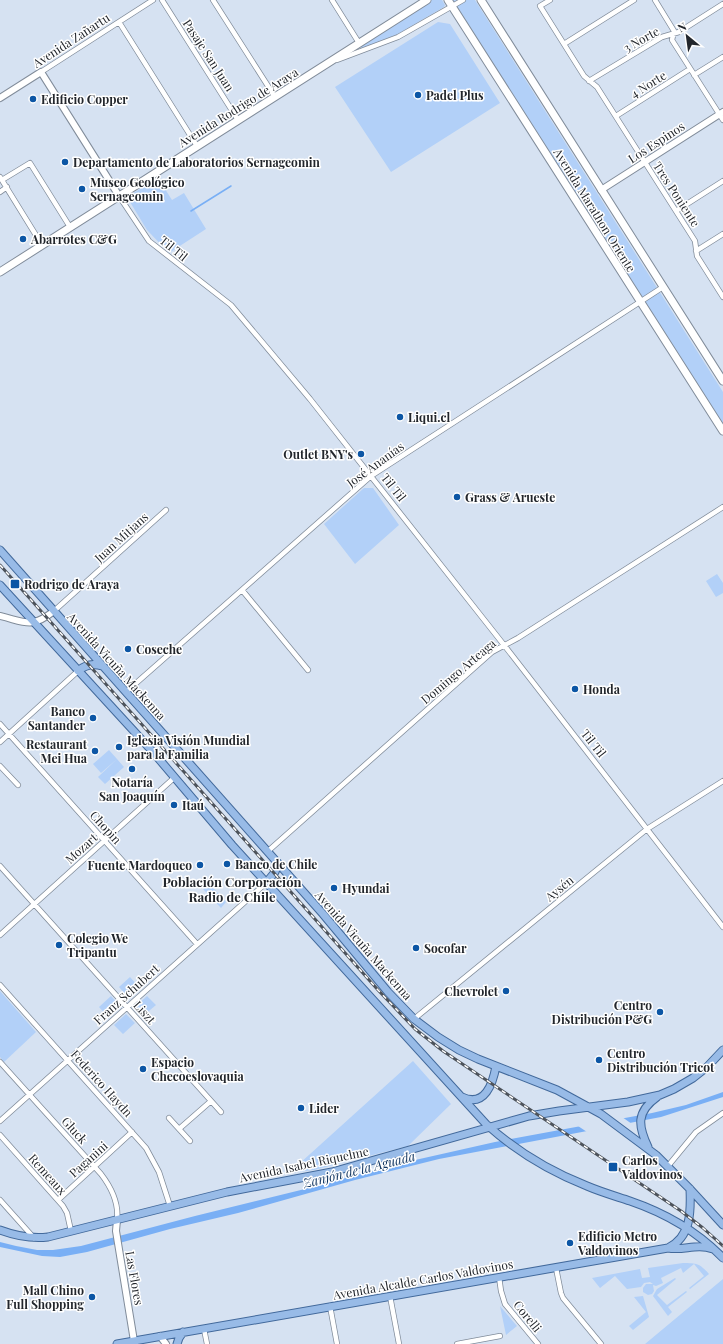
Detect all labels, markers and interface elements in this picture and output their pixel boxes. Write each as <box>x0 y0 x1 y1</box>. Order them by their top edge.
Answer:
street label: Avenida Zañartu <box>29 9 113 71</box>
street label: Pasaje San Juan <box>180 16 238 94</box>
north arrow <box>667 16 707 56</box>
text: N <box>675 18 689 35</box>
street label: 3 Norte <box>620 23 662 55</box>
street label: Avenida Rodrigo de Araya <box>174 64 301 151</box>
street label: 4 Norte <box>627 67 669 101</box>
place label: Padel Plus <box>426 87 484 103</box>
marker: Padel Plus <box>413 90 423 100</box>
place label: Edificio Copper <box>41 91 128 107</box>
marker: Edificio Copper <box>28 94 38 104</box>
street label: Los Espinos <box>625 118 687 166</box>
street label: Avenida Marathon Oriente <box>550 144 640 275</box>
place label: Departamento de Laboratorios Sernageomin <box>73 154 321 170</box>
marker: Departamento de Laboratorios Sernageomin <box>60 157 70 167</box>
street label: Tres Poniente <box>650 158 704 230</box>
place label: Museo Geológico Sernageomin <box>90 174 185 204</box>
marker: Museo Geológico Sernageomin <box>77 184 87 194</box>
place label: Abarrotes C&G <box>30 231 117 247</box>
street label: Til Til <box>157 232 192 264</box>
marker: Abarrotes C&G <box>18 234 28 244</box>
place label: Liqui.cl <box>408 409 450 425</box>
marker: Liqui.cl <box>395 412 405 422</box>
street label: José Ananías <box>342 438 407 491</box>
place label: Outlet BNY's <box>283 446 353 462</box>
marker: Outlet BNY's <box>356 449 366 459</box>
street label: Til Til <box>378 470 410 505</box>
place label: Grass & Arueste <box>465 489 555 505</box>
marker: Grass & Arueste <box>452 492 462 502</box>
street label: Juan Mitjans <box>90 509 151 566</box>
place label: Rodrigo de Araya <box>24 576 120 592</box>
marker: Rodrigo de Araya <box>9 578 21 590</box>
street label: Avenida Vicuña Mackenna <box>64 608 170 723</box>
street label: Domingo Arteaga <box>417 635 499 707</box>
place label: Coseche <box>136 641 182 657</box>
marker: Coseche <box>123 644 133 654</box>
place label: Honda <box>583 681 621 697</box>
marker: Honda <box>570 684 580 694</box>
place label: Banco Santander <box>28 703 85 733</box>
marker: Banco Santander <box>88 713 98 723</box>
street label: Til Til <box>578 726 610 761</box>
place label: Iglesia Visión Mundial para la Familia <box>127 732 250 762</box>
place label: Restaurant Mei Hua <box>26 736 88 766</box>
marker: Iglesia Visión Mundial para la Familia <box>114 742 124 752</box>
marker: Restaurant Mei Hua <box>90 746 100 756</box>
marker: Notaría San Joaquín <box>127 764 137 774</box>
place label: Notaría San Joaquín <box>99 774 166 804</box>
place label: Itaú <box>182 797 205 813</box>
marker: Itaú <box>169 800 179 810</box>
street label: Chopin <box>87 807 125 847</box>
street label: Mozart <box>61 829 101 867</box>
place label: Banco de Chile <box>235 856 317 872</box>
place label: Fuente Mardoqueo <box>87 857 192 873</box>
marker: Banco de Chile <box>222 859 232 869</box>
marker: Fuente Mardoqueo <box>195 860 205 870</box>
street label: Aysén <box>541 872 577 905</box>
district label: Población Corporación Radio de Chile <box>162 873 302 905</box>
place label: Hyundai <box>342 880 390 896</box>
marker: Hyundai <box>329 883 339 893</box>
street label: Avenida Vicuña Mackenna <box>311 886 416 1003</box>
place label: Colegio We Tripantu <box>67 930 128 960</box>
marker: Colegio We Tripantu <box>54 940 64 950</box>
place label: Socofar <box>424 940 467 956</box>
marker: Socofar <box>411 943 421 953</box>
street label: Franz Schubert <box>90 960 163 1028</box>
place label: Chevrolet <box>444 983 499 999</box>
marker: Chevrolet <box>501 986 511 996</box>
street label: Liszt <box>130 997 160 1028</box>
place label: Centro Distribución P&G <box>552 997 652 1027</box>
marker: Centro Distribución P&G <box>655 1007 665 1017</box>
place label: Centro Distribución Tricot <box>607 1045 715 1075</box>
street label: Federico Haydn <box>68 1046 136 1120</box>
place label: Espacio Checoeslovaquia <box>151 1054 245 1084</box>
marker: Centro Distribución Tricot <box>594 1055 604 1065</box>
marker: Espacio Checoeslovaquia <box>138 1064 148 1074</box>
place label: Lider <box>309 1100 339 1116</box>
marker: Lider <box>296 1103 306 1113</box>
street label: Gluck <box>59 1113 92 1147</box>
street label: Paganini <box>65 1137 111 1180</box>
street label: Avenida Isabel Riquelme <box>237 1142 370 1186</box>
water label: Zanjón de la Aguada <box>300 1147 417 1191</box>
street label: Remeaux <box>25 1150 71 1198</box>
place label: Carlos Valdovinos <box>621 1152 683 1182</box>
marker: Carlos Valdovinos <box>607 1161 619 1173</box>
place label: Edificio Metro Valdovinos <box>577 1228 657 1258</box>
marker: Edificio Metro Valdovinos <box>565 1238 575 1248</box>
street label: Las Flores <box>122 1250 148 1306</box>
street label: Avenida Alcalde Carlos Valdovinos <box>331 1255 514 1303</box>
place label: Mall Chino Full Shopping <box>6 1282 84 1312</box>
marker: Mall Chino Full Shopping <box>87 1292 97 1302</box>
street label: Corelli <box>510 1297 546 1336</box>

